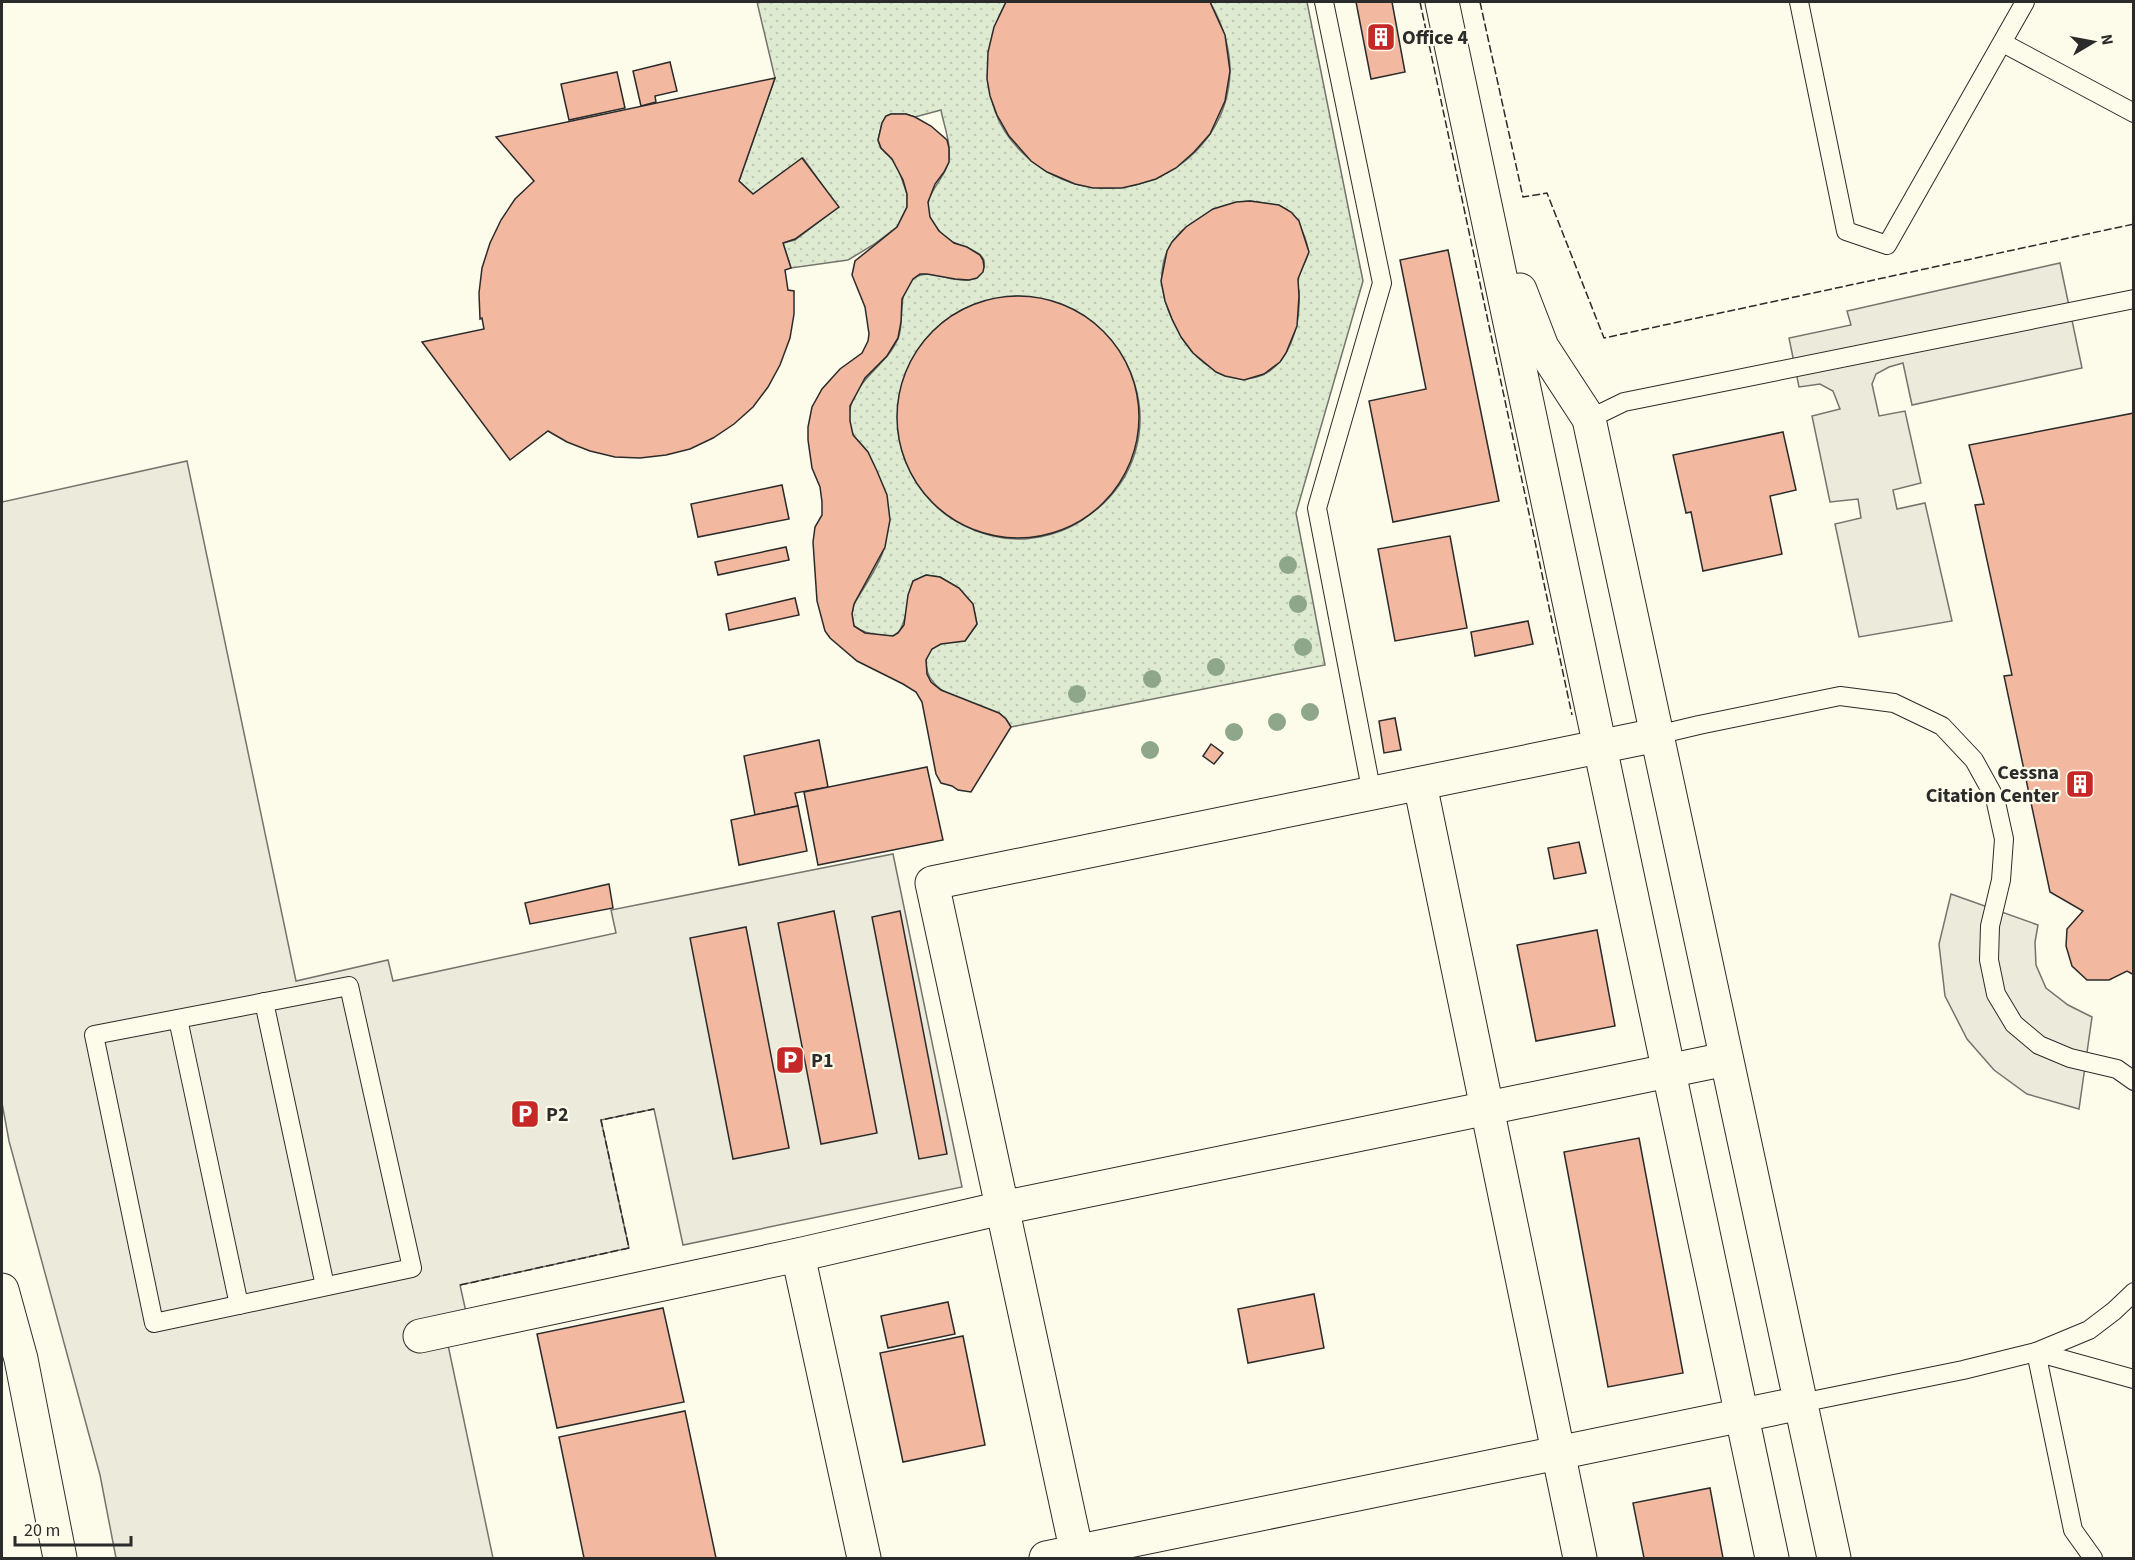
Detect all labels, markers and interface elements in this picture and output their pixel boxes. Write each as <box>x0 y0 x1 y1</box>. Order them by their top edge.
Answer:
north arrow <box>2063 12 2123 72</box>
building icon: Office 4 <box>1365 21 1397 53</box>
place label: Office 4 <box>1402 24 1469 52</box>
text: N <box>2095 32 2119 47</box>
place label: Cessna Citation Center <box>1926 759 2059 810</box>
building icon: Cessna Citation Center <box>2064 768 2096 800</box>
parking icon: P1 <box>774 1044 806 1076</box>
place label: P1 <box>811 1047 833 1075</box>
parking icon: P2 <box>509 1098 541 1130</box>
place label: P2 <box>546 1101 568 1129</box>
scale bar <box>15 1509 130 1547</box>
text: 20 m <box>24 1518 60 1543</box>

